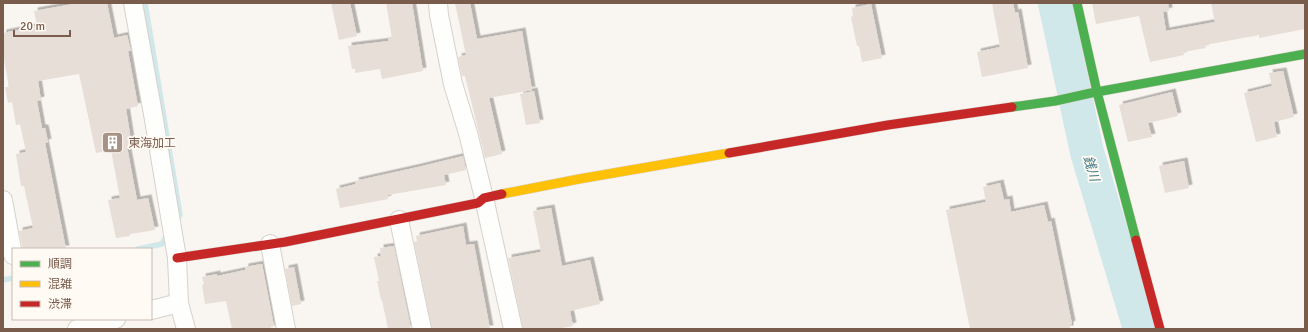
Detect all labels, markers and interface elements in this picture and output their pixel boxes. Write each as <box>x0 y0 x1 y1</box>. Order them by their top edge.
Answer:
scale bar <box>14 12 70 38</box>
text: 20 m <box>20 19 45 34</box>
building icon: 東海加工 <box>100 130 126 156</box>
place label: 東海加工 <box>128 136 176 151</box>
water label: 銭川 <box>1080 154 1103 185</box>
legend <box>12 248 152 320</box>
text: 順調 <box>48 257 72 272</box>
text: 混雑 <box>48 277 72 292</box>
text: 渋滞 <box>48 297 72 312</box>

